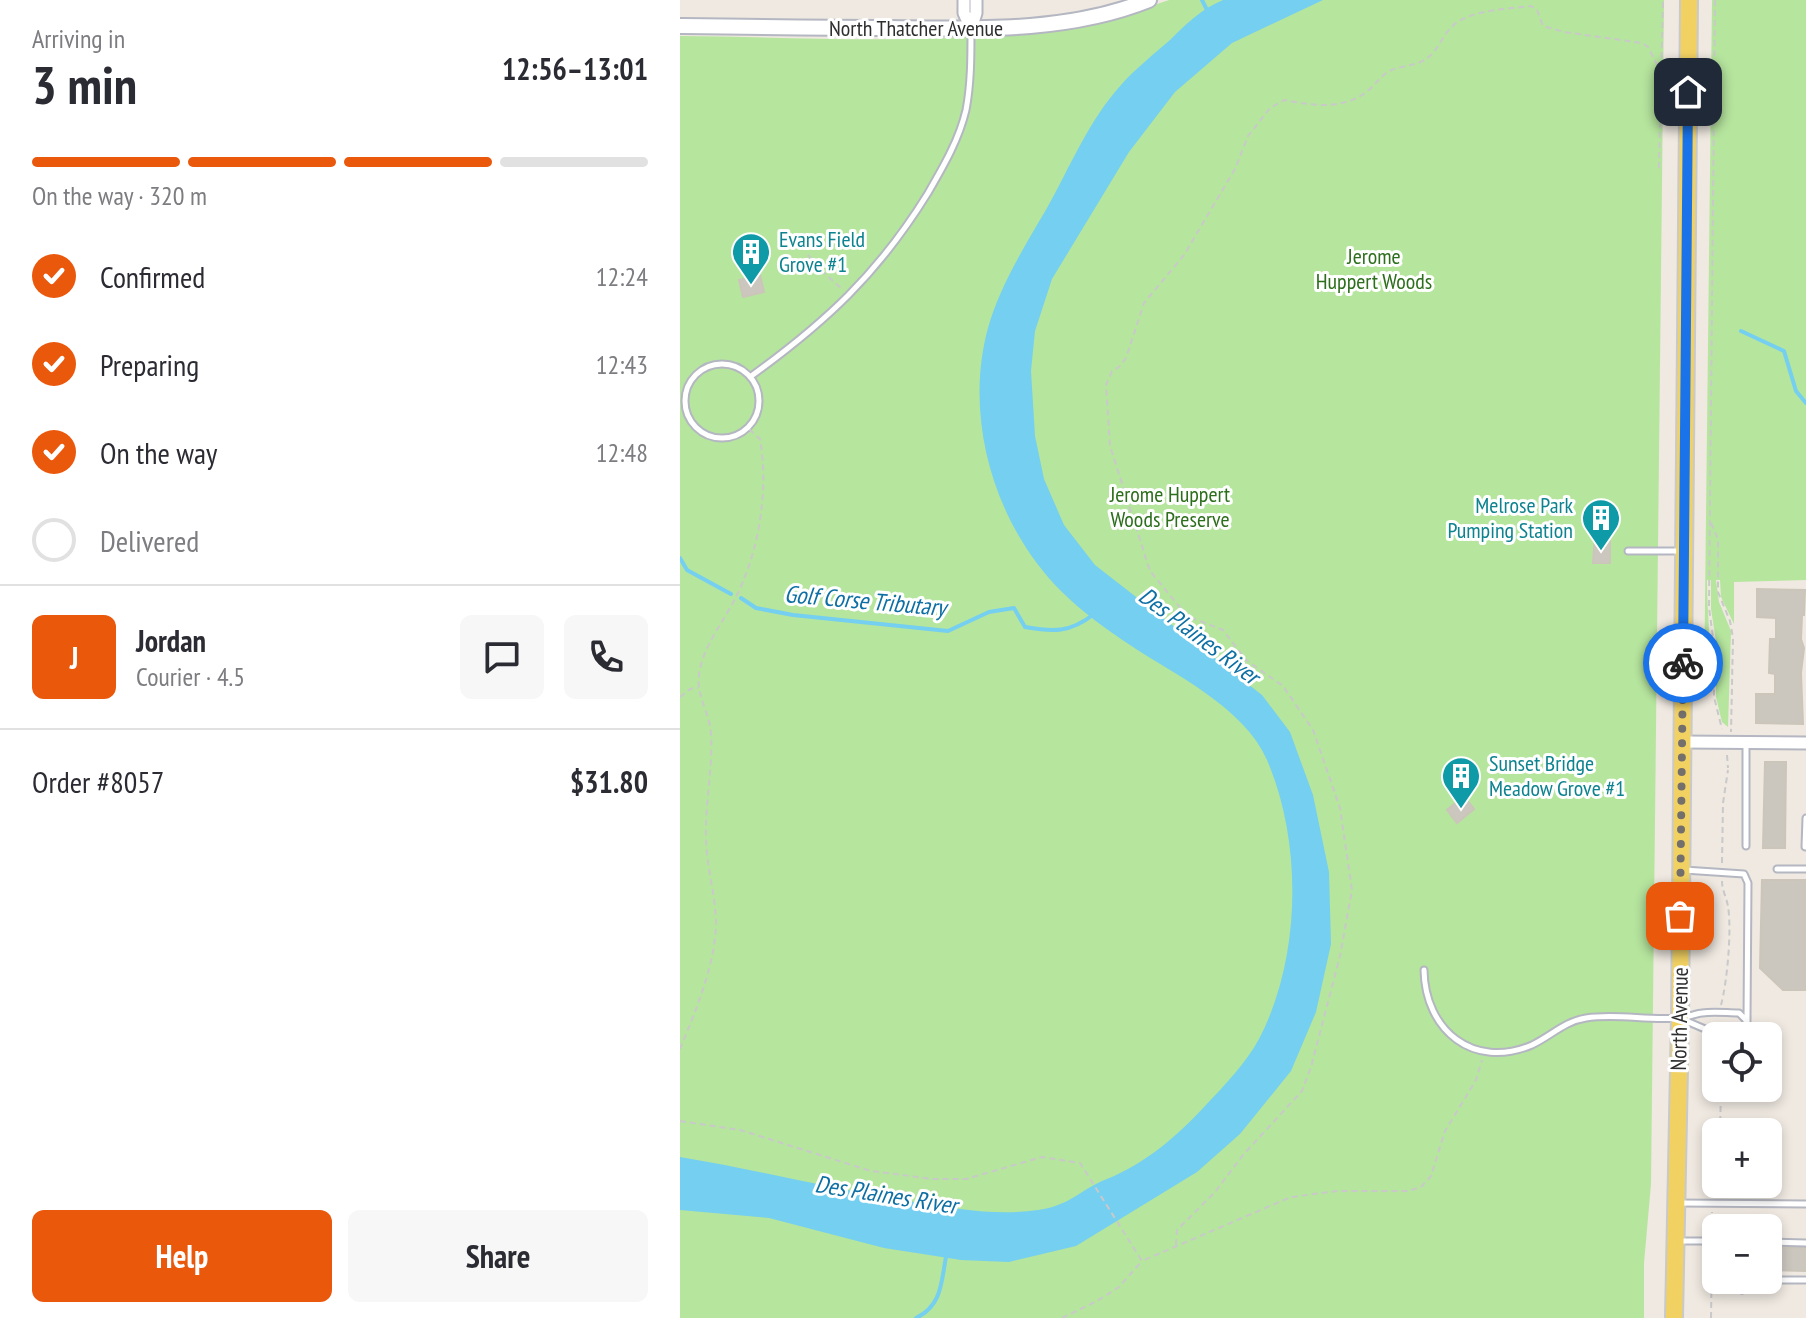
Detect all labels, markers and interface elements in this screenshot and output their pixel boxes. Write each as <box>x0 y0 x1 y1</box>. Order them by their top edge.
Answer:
street label: North Thatcher Avenue <box>829 14 1003 42</box>
text: Arriving in <box>32 22 125 55</box>
text: 12:56–13:01 <box>502 49 648 88</box>
text: 3 min <box>32 51 137 118</box>
pin <box>1654 58 1722 126</box>
icon: home <box>1666 70 1710 114</box>
text: On the way · 320 m <box>32 179 207 212</box>
place label: Evans Field Grove #1 <box>779 225 865 278</box>
building icon: Evans Field Grove #1 <box>730 231 772 286</box>
park label: Jerome Huppert Woods <box>1316 242 1432 295</box>
icon: check <box>32 254 76 298</box>
text: Confirmed <box>100 257 205 296</box>
text: 12:24 <box>596 260 648 293</box>
icon: check <box>32 342 76 386</box>
text: Preparing <box>100 345 199 384</box>
text: 12:43 <box>596 348 648 381</box>
icon: check <box>32 430 76 474</box>
text: On the way <box>100 433 217 472</box>
text: 12:48 <box>596 436 648 469</box>
park label: Jerome Huppert Woods Preserve <box>1109 480 1230 533</box>
place label: Melrose Park Pumping Station <box>1447 491 1573 544</box>
building icon: Melrose Park Pumping Station <box>1580 497 1622 552</box>
text: Delivered <box>100 521 199 560</box>
water label: Golf Corse Tributary <box>783 578 950 623</box>
water label: Des Plaines River <box>1133 580 1269 693</box>
button: chat <box>460 615 544 699</box>
button: phone <box>564 615 648 699</box>
text: Jordan <box>136 621 206 660</box>
courier <box>1643 623 1723 703</box>
text: J <box>70 638 78 677</box>
icon: bike <box>1661 641 1705 685</box>
text: Courier · 4.5 <box>136 660 245 693</box>
place label: Sunset Bridge Meadow Grove #1 <box>1489 749 1625 802</box>
building icon: Sunset Bridge Meadow Grove #1 <box>1440 755 1482 810</box>
text: Order #8057 <box>32 762 164 801</box>
text: $31.80 <box>570 762 648 801</box>
pin <box>1646 882 1714 950</box>
icon: bag <box>1658 894 1702 938</box>
street label: North Avenue <box>1664 967 1694 1071</box>
map controls <box>1702 1022 1782 1294</box>
button: locate <box>1702 1022 1782 1102</box>
button: + <box>1702 1118 1782 1198</box>
water label: Des Plaines River <box>813 1168 963 1222</box>
button: Help <box>32 1210 332 1302</box>
button: Share <box>348 1210 648 1302</box>
button: − <box>1702 1214 1782 1294</box>

